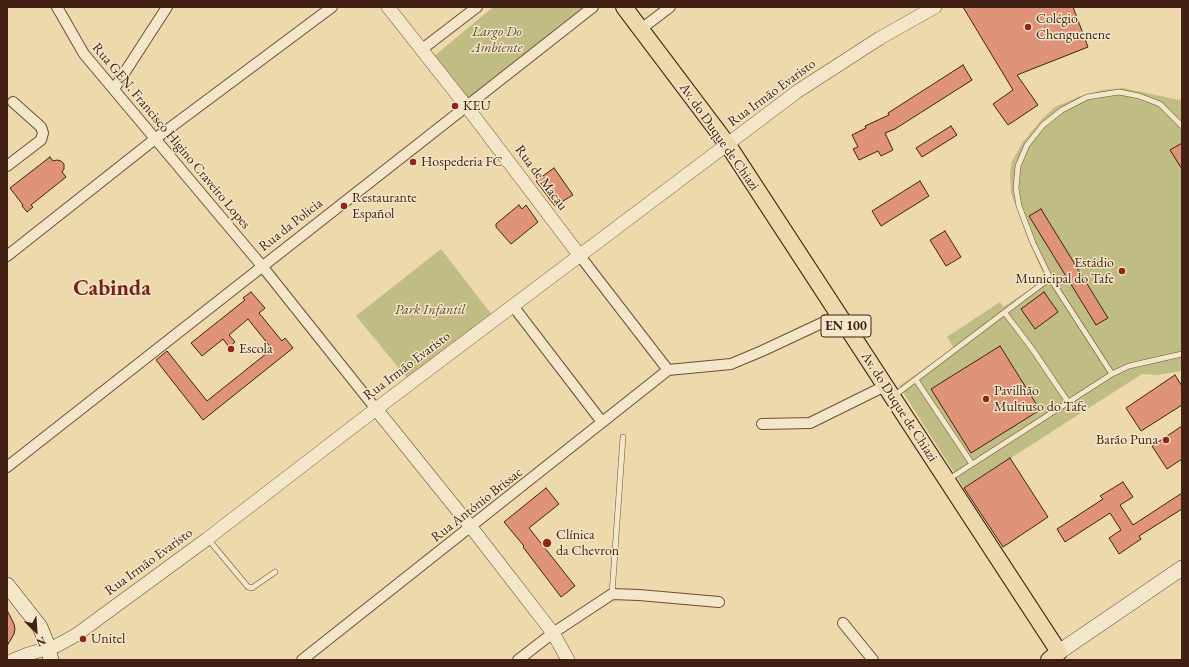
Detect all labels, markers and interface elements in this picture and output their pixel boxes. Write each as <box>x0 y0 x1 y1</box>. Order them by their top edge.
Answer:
place label: Colégio Chenguenene <box>1036 11 1111 44</box>
marker: Colégio Chenguenene <box>1023 22 1033 32</box>
park label: Largo Do Ambiente <box>472 24 522 56</box>
street label: Rua GEN. Francisco Higino Craveiro Lopes <box>88 40 254 232</box>
street label: Rua Irmão Evaristo <box>725 56 819 130</box>
street label: Av. do Duque de Chiazi <box>676 80 762 194</box>
place label: KEU <box>463 98 491 114</box>
marker: KEU <box>450 101 460 111</box>
street label: Rua de Macau <box>511 142 571 214</box>
place label: Hospederia FC <box>421 154 503 170</box>
marker: Hospederia FC <box>408 157 418 167</box>
place label: Restaurante Español <box>352 190 417 222</box>
street label: Rua da Policia <box>256 195 326 255</box>
marker: Restaurante Español <box>339 201 349 211</box>
place label: Estádio Municipal do Tafe <box>1015 255 1114 288</box>
marker: Estádio Municipal do Tafe <box>1117 266 1127 276</box>
district label: Cabinda <box>73 276 151 302</box>
park label: Park Infantil <box>395 302 465 318</box>
road number: EN 100 <box>821 315 871 337</box>
street label: Rua Irmão Evaristo <box>360 328 454 404</box>
place label: Escola <box>239 341 273 357</box>
marker: Escola <box>226 344 236 354</box>
street label: Av. do Duque de Chiazi <box>857 349 941 465</box>
place label: Pavilhão Multiuso do Tafe <box>994 383 1087 416</box>
marker: Pavilhão Multiuso do Tafe <box>981 394 991 404</box>
place label: Barão Puna <box>1096 432 1158 448</box>
marker: Barão Puna <box>1161 435 1171 445</box>
street label: Rua António Brissac <box>428 464 526 546</box>
street label: Rua Irmão Evaristo <box>102 525 196 599</box>
place label: Clínica da Chevron <box>556 527 619 560</box>
marker: Clínica da Chevron <box>541 537 553 549</box>
north arrow <box>16 611 56 651</box>
place label: Unitel <box>91 631 125 647</box>
text: N <box>34 634 48 650</box>
marker: Unitel <box>78 634 88 644</box>

